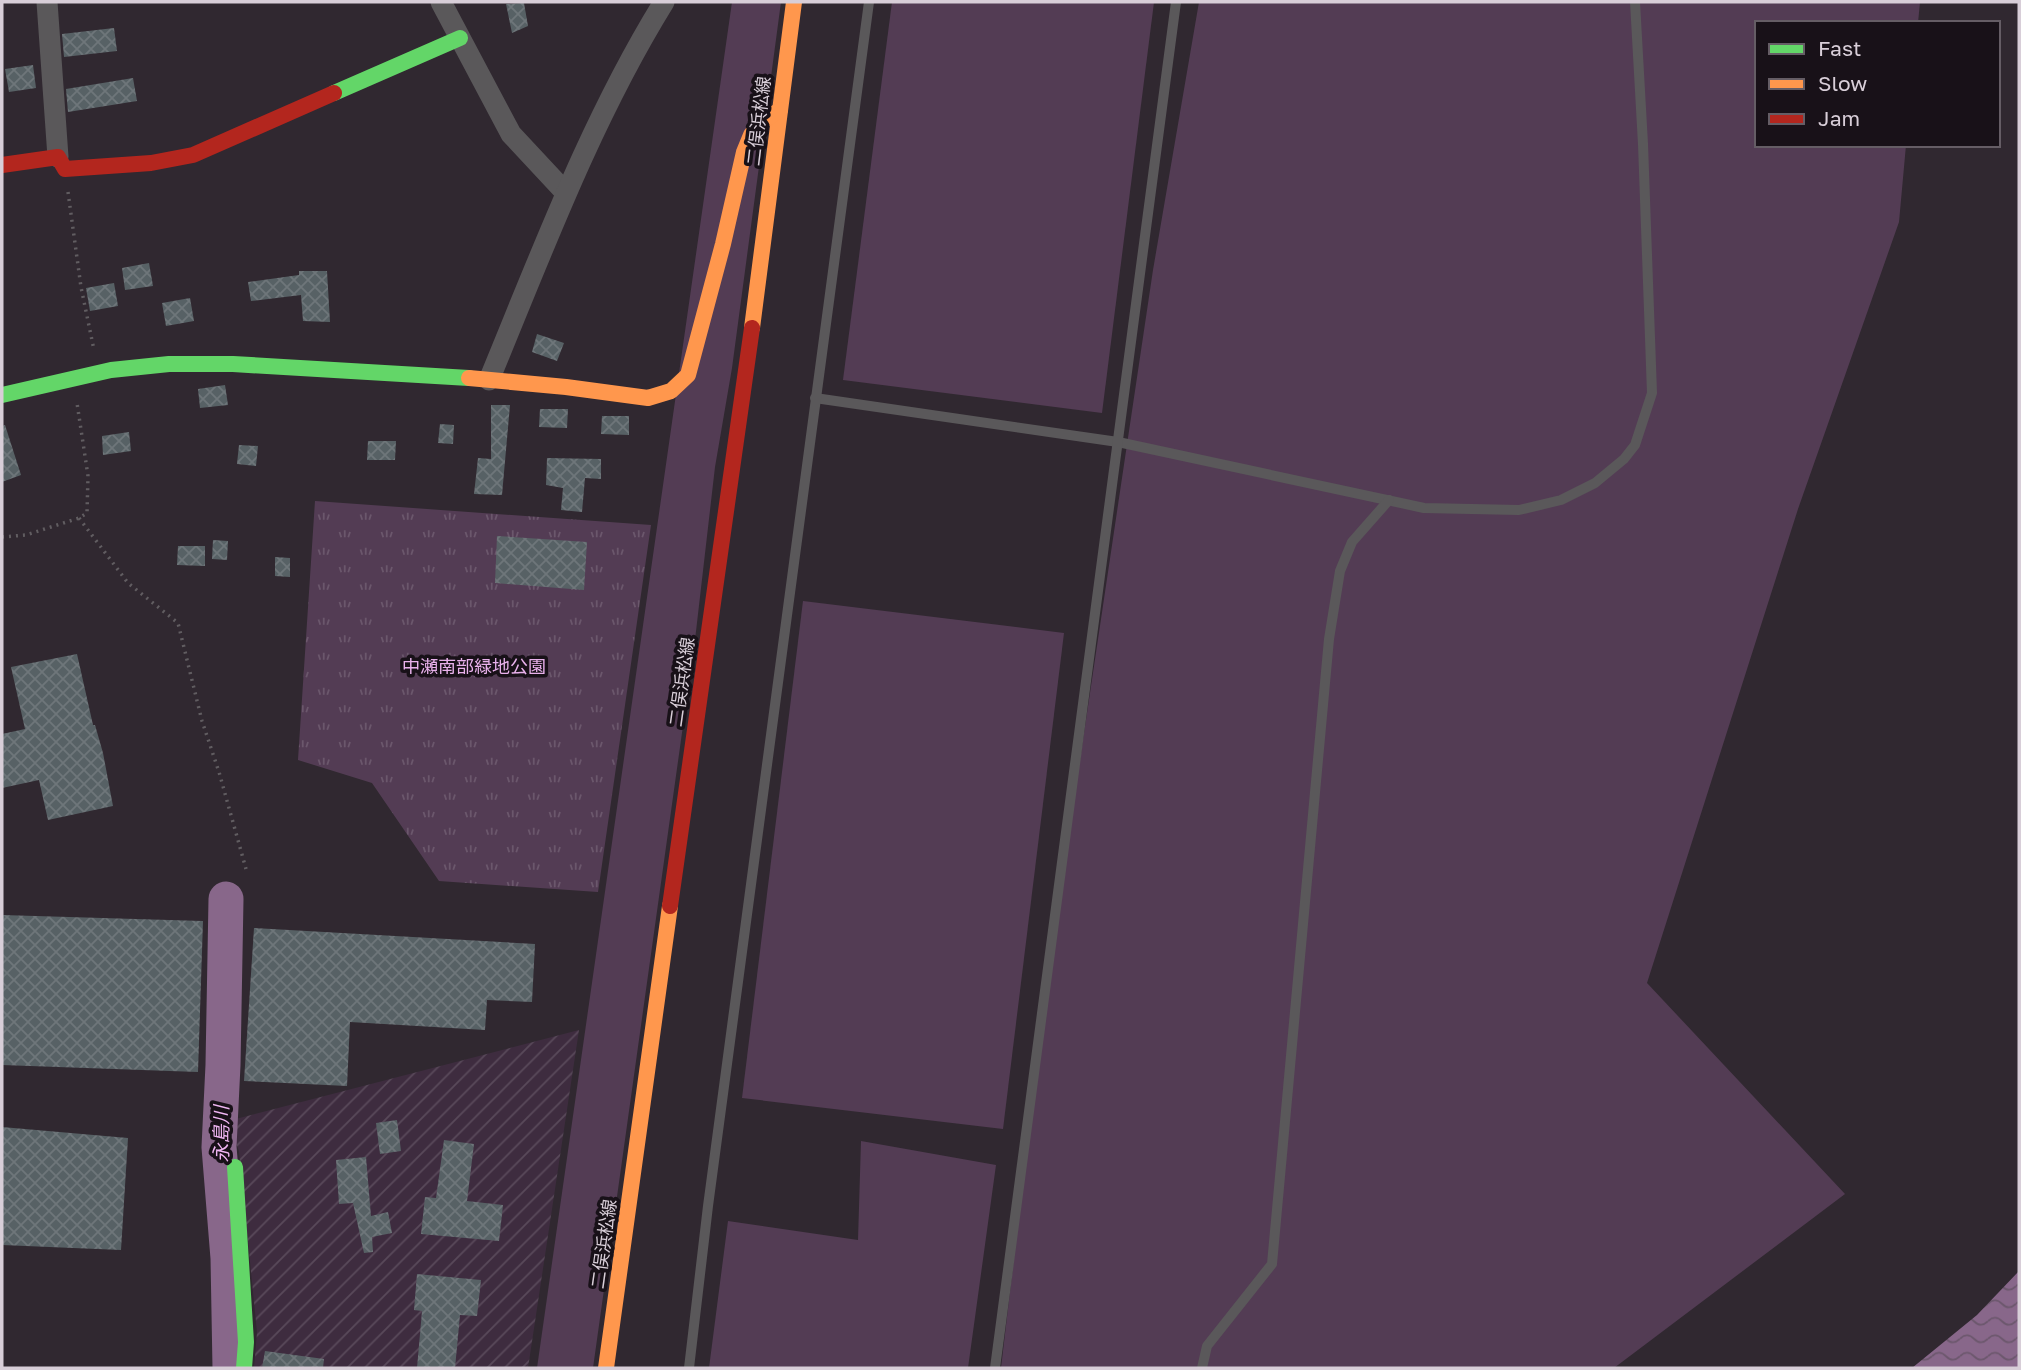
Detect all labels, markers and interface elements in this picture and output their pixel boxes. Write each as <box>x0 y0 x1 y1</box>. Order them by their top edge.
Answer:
legend <box>1755 21 2000 147</box>
text: Fast <box>1818 35 1861 61</box>
text: Slow <box>1818 70 1867 96</box>
street label: 二俣浜松線 <box>742 75 774 167</box>
text: Jam <box>1818 105 1860 131</box>
street label: 二俣浜松線 <box>664 636 698 728</box>
park label: 中瀬南部緑地公園 <box>402 655 546 677</box>
water label: 永島川 <box>209 1104 232 1163</box>
street label: 二俣浜松線 <box>586 1198 620 1290</box>

